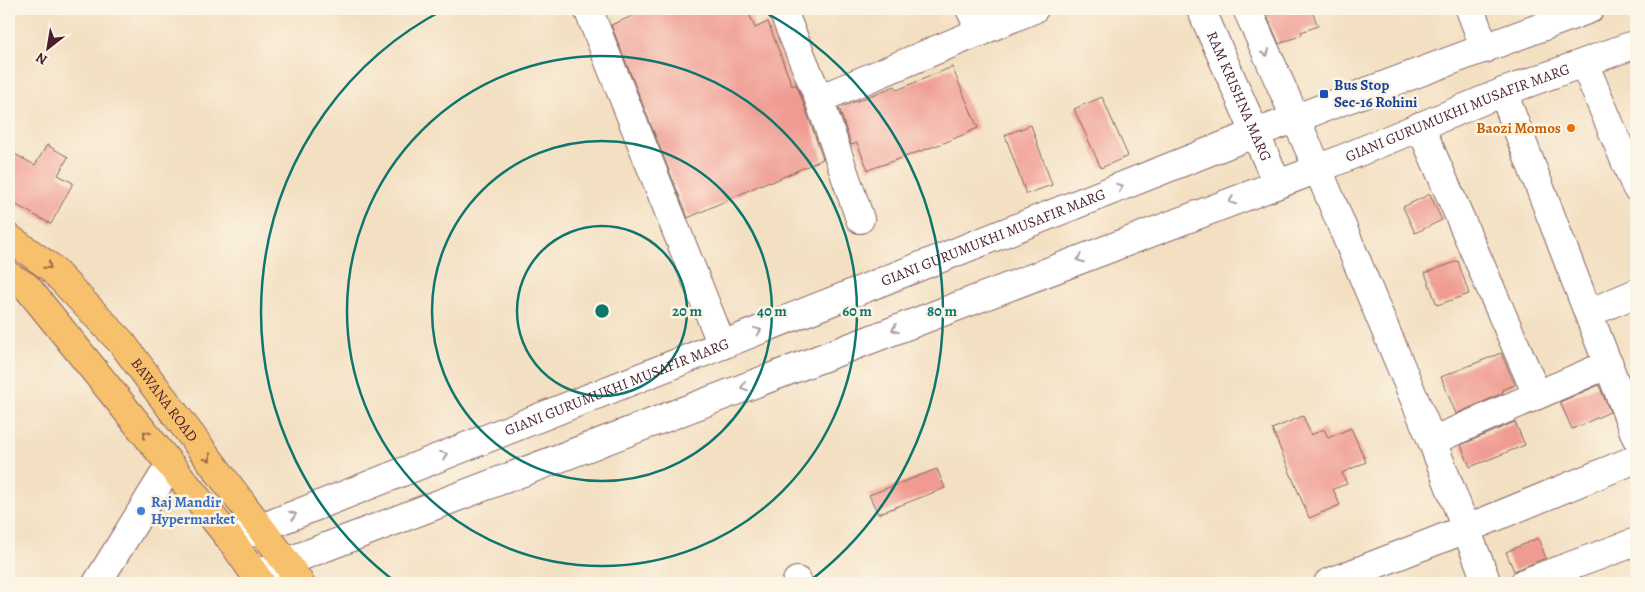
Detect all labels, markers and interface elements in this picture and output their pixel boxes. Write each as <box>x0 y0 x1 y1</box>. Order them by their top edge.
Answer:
north arrow <box>22 22 72 72</box>
street label: RAM KRISHNA MARG <box>1202 28 1276 164</box>
text: N <box>32 48 51 69</box>
one-way arrow <box>1260 48 1271 57</box>
street label: GIANI GURUMUKHI MUSAFIR MARG <box>1342 59 1572 167</box>
place label: Bus Stop Sec-16 Rohini <box>1334 75 1418 112</box>
marker: Bus Stop Sec-16 Rohini <box>1318 88 1330 100</box>
place label: Baozi Momos <box>1476 118 1561 138</box>
marker: Baozi Momos <box>1565 122 1577 134</box>
one-way arrow <box>1115 183 1124 194</box>
street label: GIANI GURUMUKHI MUSAFIR MARG <box>878 184 1108 291</box>
one-way arrow <box>1228 195 1236 205</box>
one-way arrow <box>1076 253 1085 263</box>
one-way arrow <box>43 261 52 270</box>
text: 20 m <box>672 301 702 321</box>
text: 40 m <box>757 301 787 321</box>
text: 60 m <box>842 301 872 321</box>
text: 80 m <box>927 301 957 321</box>
centre of rings <box>593 302 611 320</box>
one-way arrow <box>892 323 900 333</box>
one-way arrow <box>753 327 761 337</box>
street label: GIANI GURUMUKHI MUSAFIR MARG <box>501 333 732 440</box>
street label: BAWANA ROAD <box>127 354 203 446</box>
one-way arrow <box>740 381 748 391</box>
one-way arrow <box>143 431 151 440</box>
one-way arrow <box>439 451 448 461</box>
one-way arrow <box>202 452 211 462</box>
place label: Raj Mandir Hypermarket <box>151 492 235 529</box>
marker: Raj Mandir Hypermarket <box>135 505 147 517</box>
one-way arrow <box>288 511 296 521</box>

